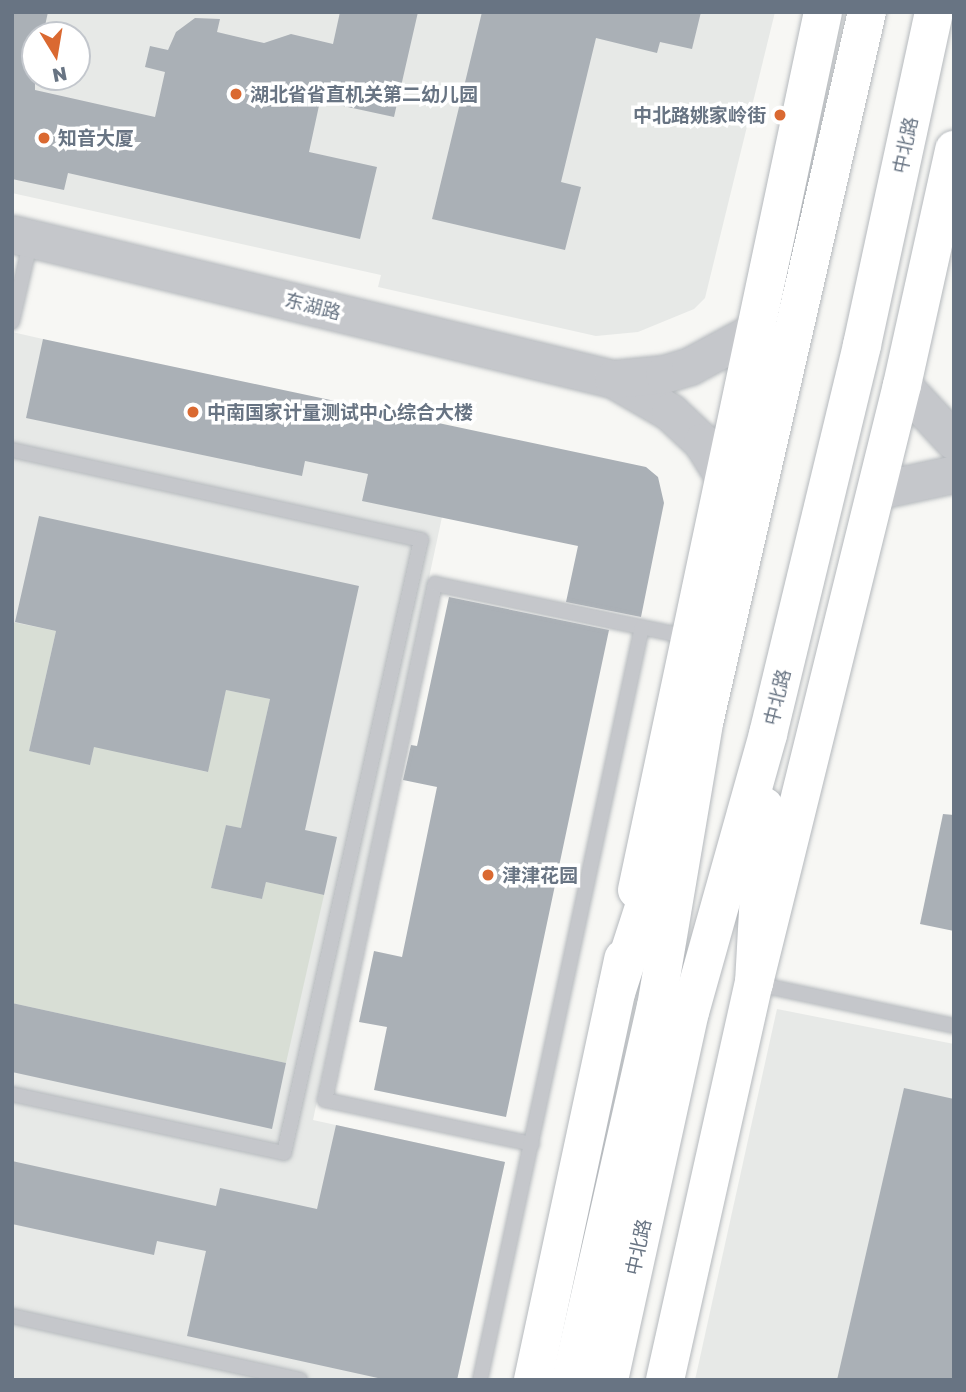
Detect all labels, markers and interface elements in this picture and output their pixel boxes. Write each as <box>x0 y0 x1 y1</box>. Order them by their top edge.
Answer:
north arrow <box>21 21 91 91</box>
text: N <box>50 62 69 88</box>
place label: 湖北省省直机关第二幼儿园 <box>250 83 478 105</box>
marker: 湖北省省直机关第二幼儿园 <box>228 86 244 102</box>
place label: 中北路姚家岭街 <box>633 104 766 126</box>
marker: 中北路姚家岭街 <box>772 107 788 123</box>
street label: 中北路 <box>888 115 922 175</box>
place label: 知音大厦 <box>58 127 134 149</box>
marker: 知音大厦 <box>36 130 52 146</box>
street label: 东湖路 <box>283 288 343 324</box>
place label: 中南国家计量测试中心综合大楼 <box>207 401 473 423</box>
marker: 中南国家计量测试中心综合大楼 <box>185 404 201 420</box>
street label: 中北路 <box>759 667 795 727</box>
place label: 津津花园 <box>502 864 578 886</box>
marker: 津津花园 <box>480 867 496 883</box>
street label: 中北路 <box>621 1217 655 1277</box>

